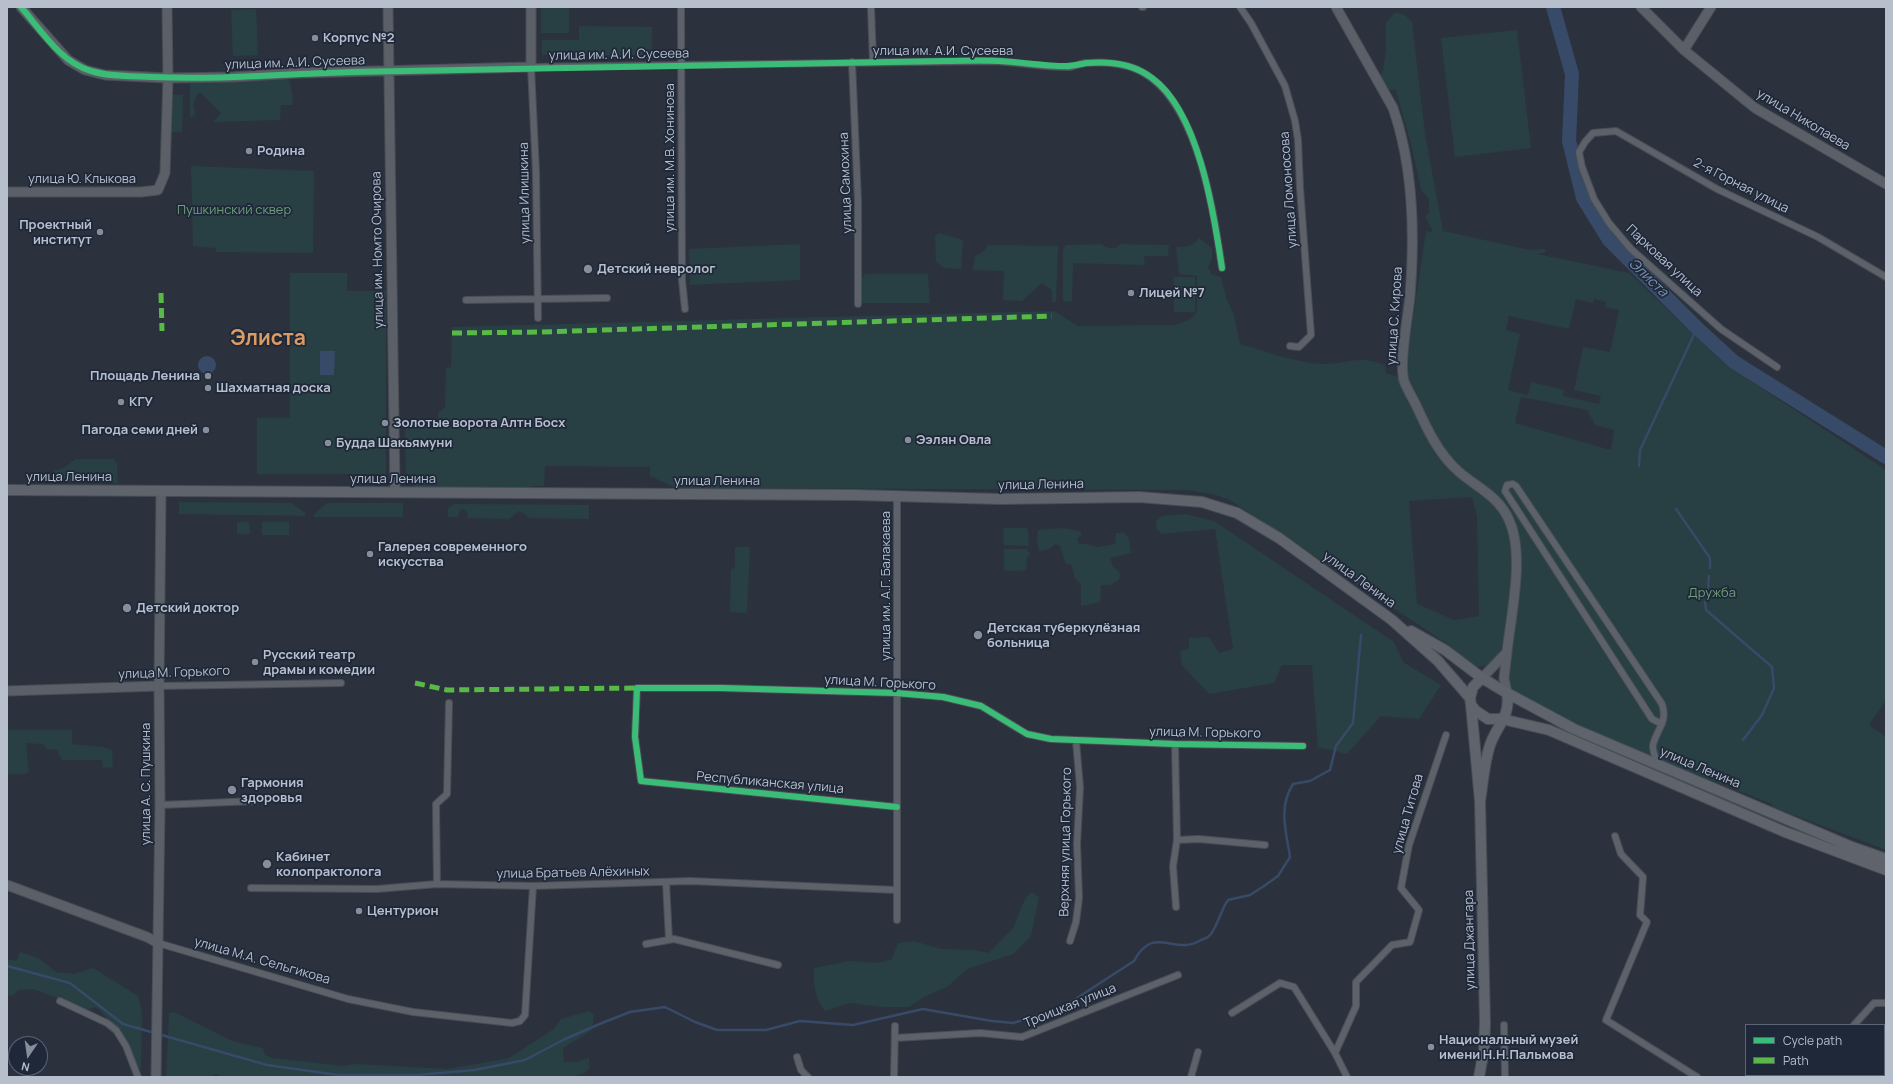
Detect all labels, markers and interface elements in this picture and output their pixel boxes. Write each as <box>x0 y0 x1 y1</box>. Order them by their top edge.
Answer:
place label: Корпус №2 <box>323 30 394 46</box>
marker: Корпус №2 <box>310 33 320 43</box>
street label: улица им. А.И. Сусеева <box>873 43 1013 59</box>
street label: улица им. А.И. Сусеева <box>549 46 689 64</box>
street label: улица им. А.И. Сусеева <box>225 53 365 73</box>
street label: улица им. М.В. Хонинова <box>662 83 678 233</box>
street label: улица Николаева <box>1754 86 1852 154</box>
street label: улица Ломоносова <box>1277 131 1301 249</box>
street label: улица Самохина <box>836 132 856 234</box>
street label: улица Илишкина <box>516 142 534 244</box>
place label: Родина <box>257 143 305 159</box>
marker: Родина <box>244 146 254 156</box>
street label: 2-я Горная улица <box>1691 155 1791 217</box>
street label: улица Ю. Клыкова <box>28 171 136 187</box>
street label: улица им. Номто Очирова <box>369 171 387 329</box>
park label: Пушкинский сквер <box>177 202 291 218</box>
place label: Проектный институт <box>19 217 92 248</box>
street label: Парковая улица <box>1623 222 1705 300</box>
marker: Проектный институт <box>95 227 105 237</box>
water label: Элиста <box>1625 255 1671 301</box>
place label: Детский невролог <box>597 261 715 277</box>
marker: Детский невролог <box>582 263 594 275</box>
street label: улица С. Кирова <box>1384 266 1406 366</box>
place label: Лицей №7 <box>1139 285 1205 301</box>
marker: Лицей №7 <box>1126 288 1136 298</box>
district label: Элиста <box>230 326 306 352</box>
place label: Площадь Ленина <box>90 368 200 384</box>
marker: Площадь Ленина <box>203 371 213 381</box>
place label: Шахматная доска <box>216 380 331 396</box>
marker: Шахматная доска <box>203 383 213 393</box>
place label: КГУ <box>129 394 153 410</box>
marker: КГУ <box>116 397 126 407</box>
place label: Золотые ворота Алтн Босх <box>393 415 565 431</box>
marker: Золотые ворота Алтн Босх <box>380 418 390 428</box>
place label: Пагода семи дней <box>82 422 198 438</box>
marker: Пагода семи дней <box>201 425 211 435</box>
place label: Ээлян Овла <box>916 432 991 448</box>
place label: Будда Шакьямуни <box>336 435 452 451</box>
marker: Ээлян Овла <box>903 435 913 445</box>
marker: Будда Шакьямуни <box>323 438 333 448</box>
street label: улица Ленина <box>26 469 112 485</box>
street label: улица Ленина <box>350 471 436 487</box>
street label: улица Ленина <box>674 473 760 489</box>
street label: улица Ленина <box>998 476 1084 494</box>
street label: улица им. А.Г. Балакаева <box>878 511 894 661</box>
place label: Галерея современного искусства <box>378 539 527 570</box>
street label: улица Ленина <box>1320 548 1398 612</box>
marker: Галерея современного искусства <box>365 549 375 559</box>
park label: Дружба <box>1688 585 1736 601</box>
place label: Детский доктор <box>136 600 239 616</box>
marker: Детский доктор <box>121 602 133 614</box>
place label: Детская туберкулёзная больница <box>987 620 1140 651</box>
marker: Детская туберкулёзная больница <box>972 629 984 641</box>
place label: Русский театр драмы и комедии <box>263 647 375 678</box>
marker: Русский театр драмы и комедии <box>250 657 260 667</box>
street label: улица М. Горького <box>118 663 230 683</box>
street label: улица М. Горького <box>824 672 936 694</box>
street label: улица А. С. Пушкина <box>138 723 154 845</box>
street label: улица М. Горького <box>1149 724 1261 742</box>
street label: улица Ленина <box>1657 744 1743 792</box>
street label: Верхняя улица Горького <box>1057 767 1075 917</box>
street label: Республиканская улица <box>696 769 844 797</box>
street label: улица Титова <box>1389 772 1427 856</box>
place label: Гармония здоровья <box>241 775 304 806</box>
marker: Гармония здоровья <box>226 784 238 796</box>
place label: Кабинет колопрактолога <box>276 849 381 880</box>
marker: Кабинет колопрактолога <box>261 858 273 870</box>
street label: улица Братьев Алёхиных <box>496 864 650 882</box>
street label: улица Джангара <box>1461 890 1479 990</box>
place label: Центурион <box>367 903 439 919</box>
marker: Центурион <box>354 906 364 916</box>
street label: улица М.А. Сельгикова <box>192 934 332 988</box>
street label: Троицкая улица <box>1022 980 1118 1032</box>
legend <box>1745 1024 1885 1076</box>
place label: Национальный музей имени Н.Н.Пальмова <box>1439 1032 1578 1063</box>
text: Cycle path <box>1783 1032 1842 1049</box>
north arrow <box>8 1036 48 1076</box>
marker: Национальный музей имени Н.Н.Пальмова <box>1426 1042 1436 1052</box>
text: Path <box>1783 1052 1809 1069</box>
text: N <box>20 1059 31 1075</box>

